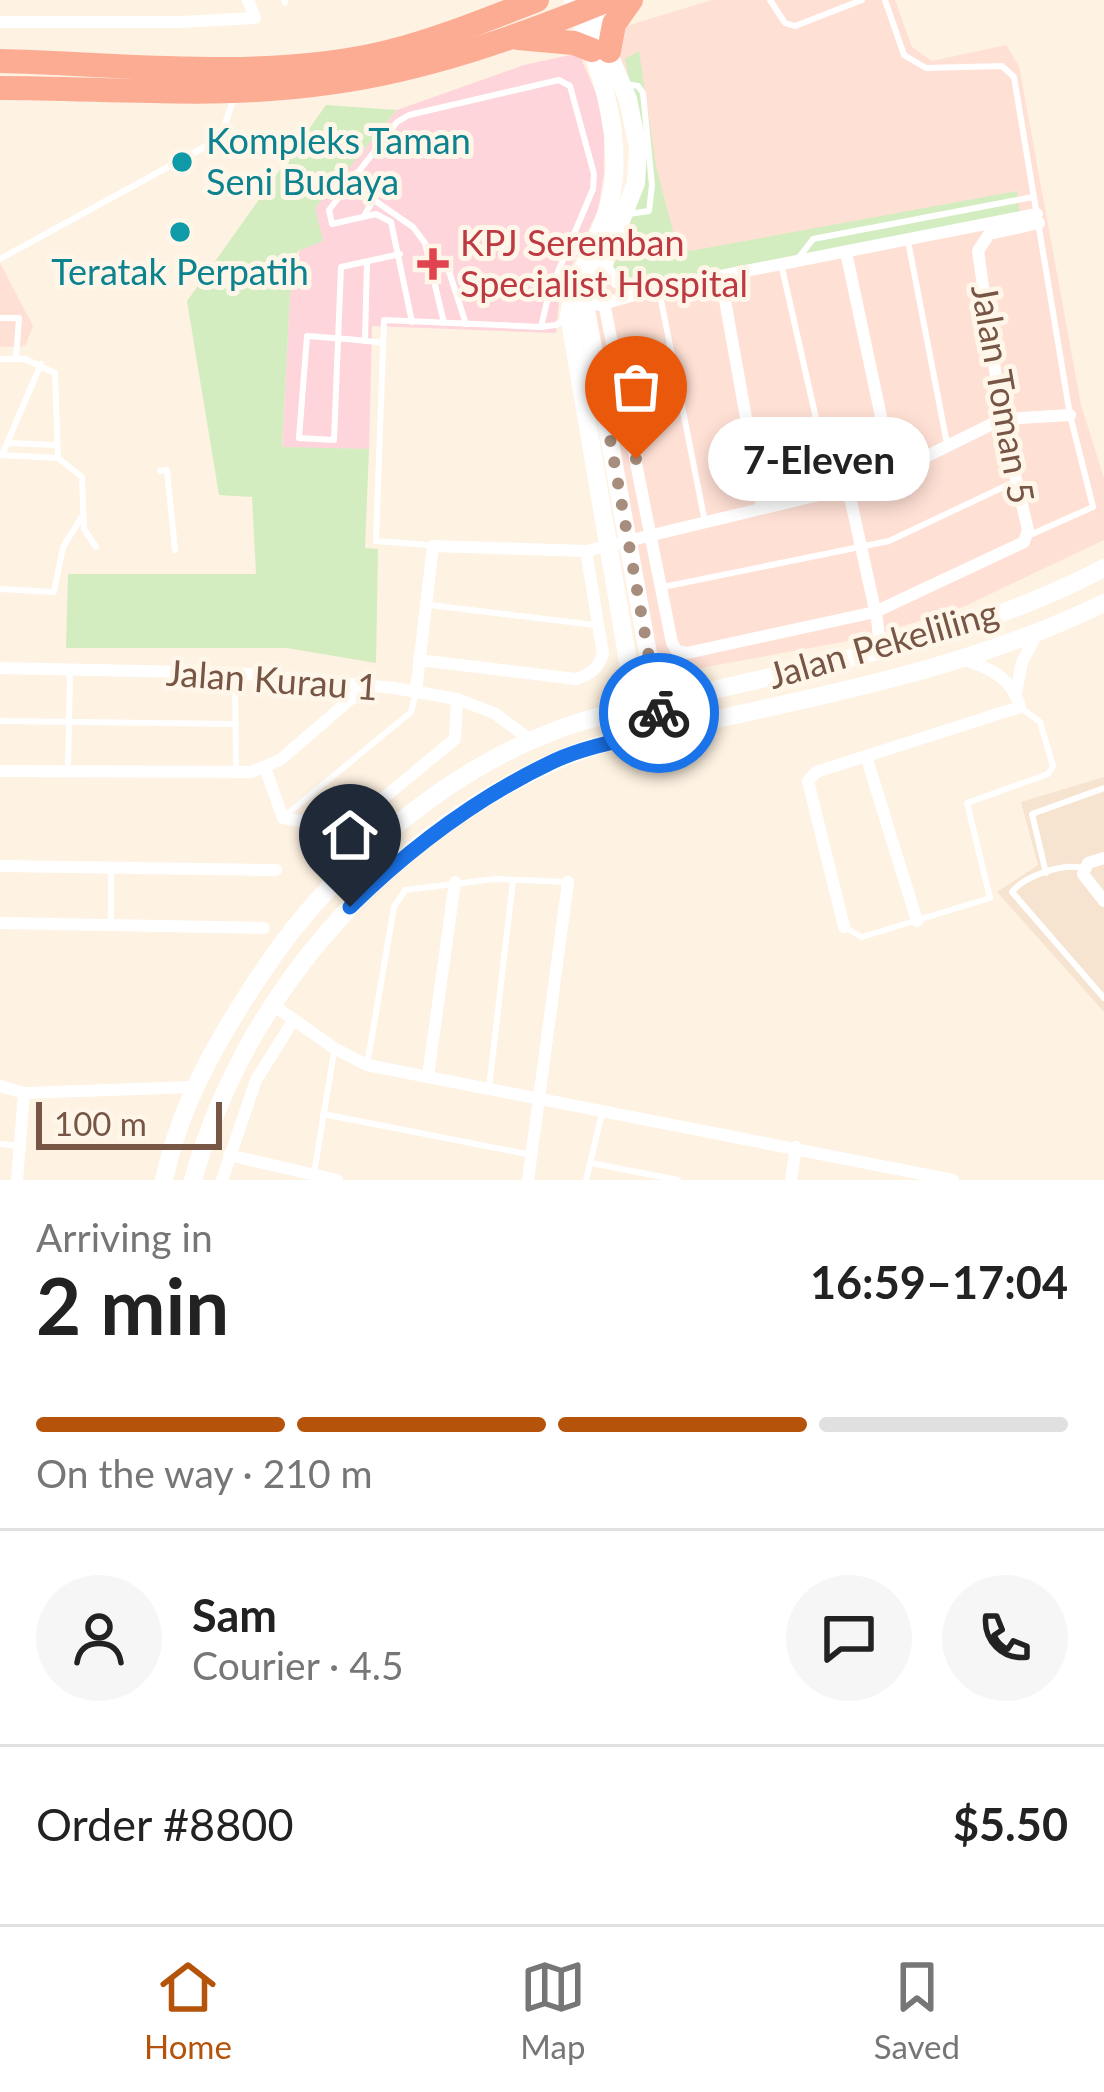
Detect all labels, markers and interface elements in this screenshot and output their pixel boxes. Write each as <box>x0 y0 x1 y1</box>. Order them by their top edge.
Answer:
place label: Kompleks Taman Seni Budaya <box>206 118 471 203</box>
marker: Kompleks Taman Seni Budaya <box>169 149 195 175</box>
marker: Teratak Perpatih <box>167 219 193 245</box>
place label: KPJ Seremban Specialist Hospital <box>460 220 748 305</box>
marker: KPJ Seremban Specialist Hospital <box>417 248 449 280</box>
place label: Teratak Perpatih <box>51 249 309 293</box>
street label: Jalan Toman 5 <box>963 281 1045 507</box>
pin <box>585 336 687 459</box>
icon: bag <box>603 354 669 420</box>
callout: 7-Eleven <box>708 417 930 501</box>
text: 7-Eleven <box>743 436 895 482</box>
street label: Jalan Pekeliling <box>763 589 1003 697</box>
street label: Jalan Kurau 1 <box>165 650 379 708</box>
courier <box>599 653 719 773</box>
icon: bike <box>626 680 692 746</box>
pin <box>299 784 401 907</box>
icon: home <box>317 802 383 868</box>
scale bar <box>36 1096 222 1149</box>
text: 100 m <box>54 1103 147 1143</box>
text: Arriving in <box>36 1214 213 1260</box>
text: 16:59–17:04 <box>810 1255 1068 1309</box>
text: 2 min <box>36 1258 229 1352</box>
text: On the way · 210 m <box>36 1450 373 1496</box>
button: person <box>36 1575 162 1701</box>
button: chat <box>786 1575 912 1701</box>
button: phone <box>942 1575 1068 1701</box>
text: Sam <box>192 1588 277 1642</box>
text: Courier · 4.5 <box>192 1642 404 1688</box>
text: Order #8800 <box>36 1797 294 1851</box>
text: $5.50 <box>953 1797 1068 1851</box>
tab: Home <box>144 1954 232 2066</box>
tab: Map <box>520 1954 586 2066</box>
tab: Saved <box>874 1954 960 2066</box>

